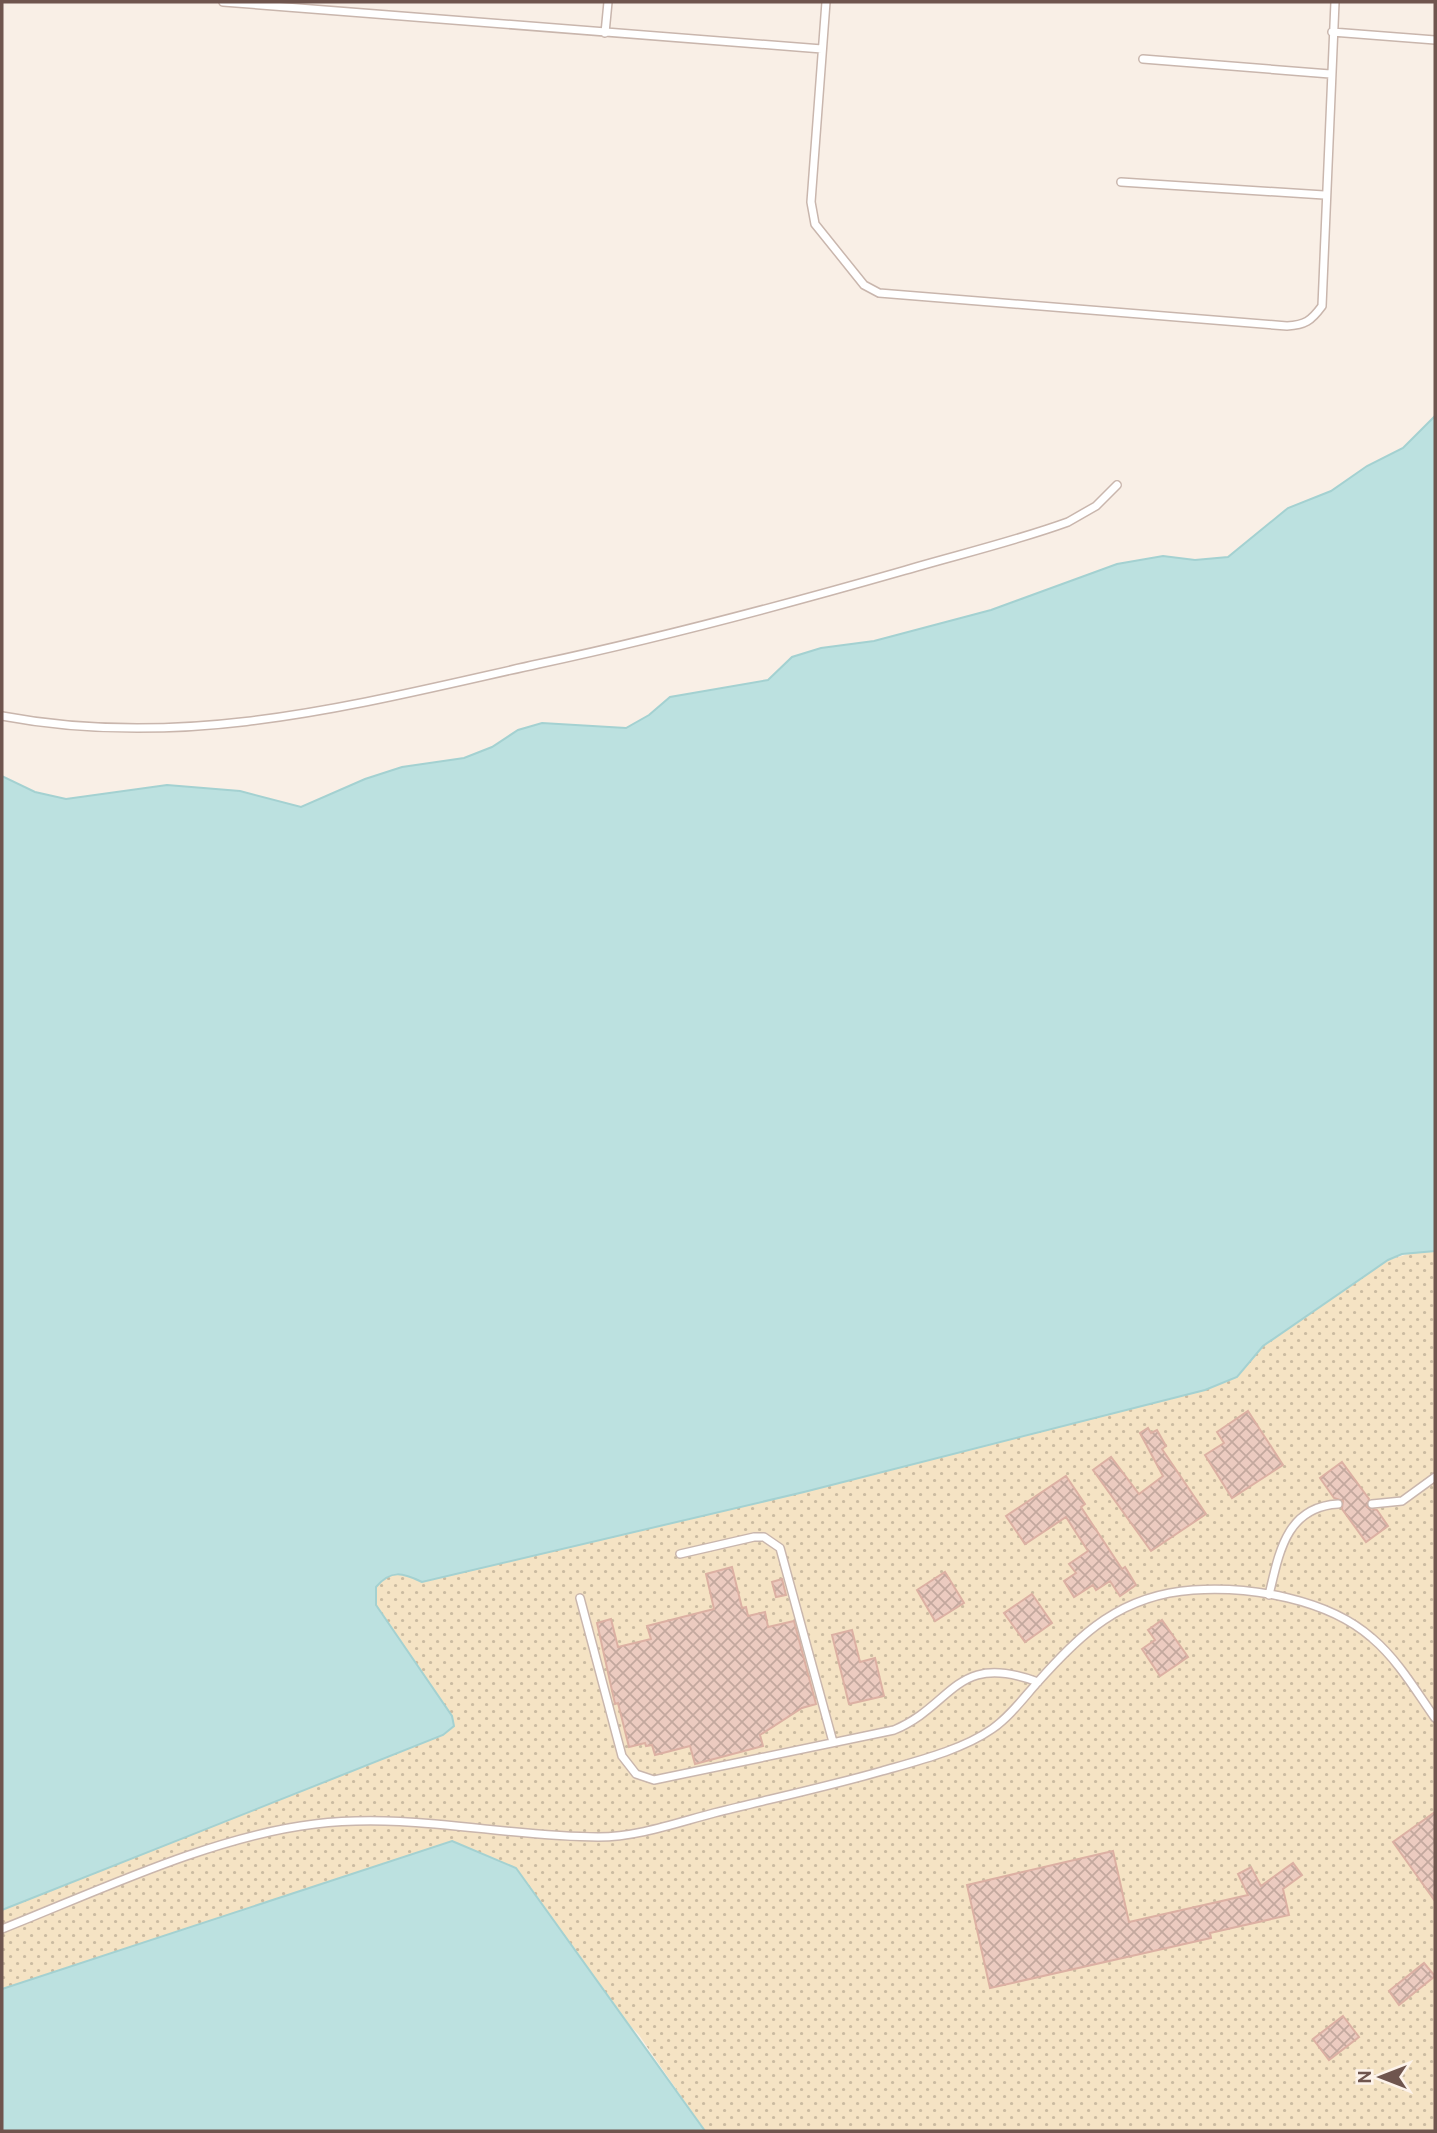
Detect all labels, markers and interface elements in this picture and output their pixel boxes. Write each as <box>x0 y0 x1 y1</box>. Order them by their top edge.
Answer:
north arrow <box>1346 2042 1416 2112</box>
text: N <box>1354 2070 1378 2084</box>

